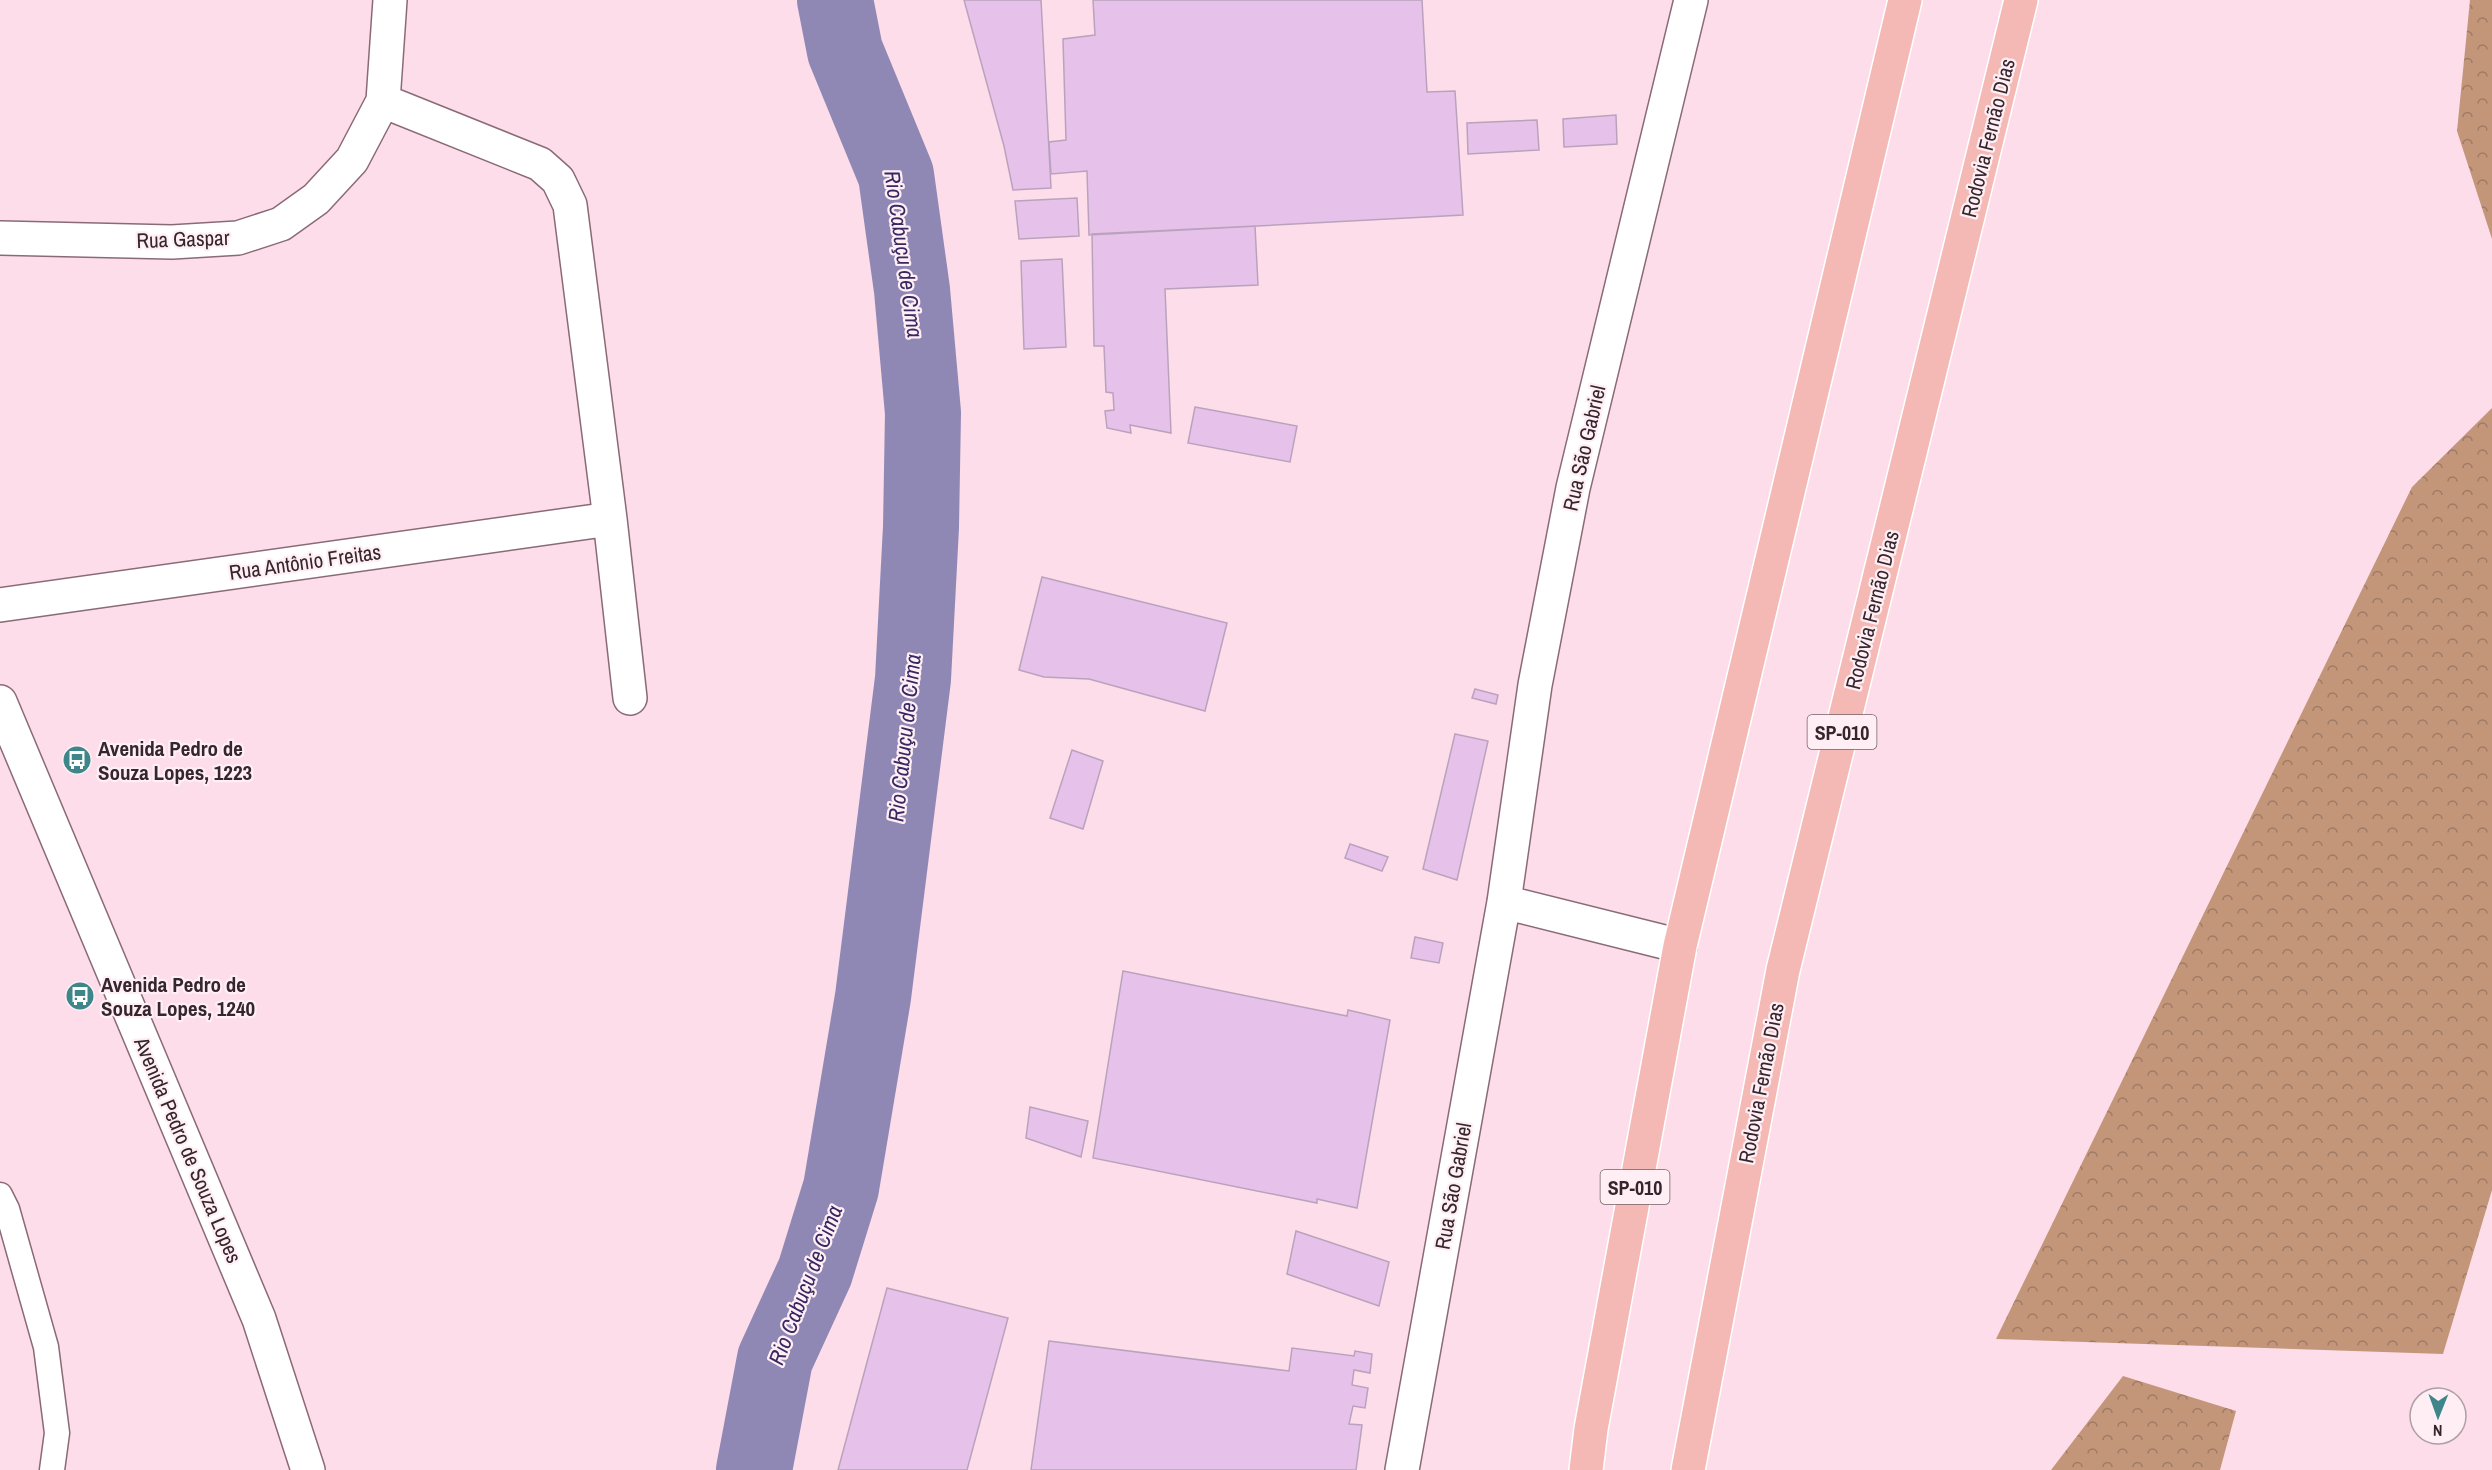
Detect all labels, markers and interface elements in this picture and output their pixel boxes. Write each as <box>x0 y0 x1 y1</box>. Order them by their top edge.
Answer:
street label: Rodovia Fernão Dias <box>1954 55 2022 221</box>
water label: Rio Cabuçu de Cima <box>877 168 931 340</box>
street label: Rua Gaspar <box>136 223 230 255</box>
street label: Rua São Gabriel <box>1555 382 1613 514</box>
street label: Rodovia Fernão Dias <box>1838 527 1906 693</box>
street label: Rua Antônio Freitas <box>227 537 383 587</box>
water label: Rio Cabuçu de Cima <box>880 653 928 823</box>
road number: SP-010 <box>1808 715 1876 749</box>
place label: Avenida Pedro de Souza Lopes, 1223 <box>98 734 252 787</box>
bus stop icon: Avenida Pedro de Souza Lopes, 1223 <box>61 744 93 776</box>
place label: Avenida Pedro de Souza Lopes, 1240 <box>101 970 255 1023</box>
bus stop icon: Avenida Pedro de Souza Lopes, 1240 <box>64 980 96 1012</box>
street label: Rodovia Fernão Dias <box>1731 1000 1791 1166</box>
street label: Avenida Pedro de Souza Lopes <box>127 1032 249 1267</box>
street label: Rua São Gabriel <box>1428 1120 1478 1252</box>
road number: SP-010 <box>1600 1170 1670 1204</box>
water label: Rio Cabuçu de Cima <box>761 1201 849 1369</box>
north arrow <box>2408 1386 2468 1446</box>
text: N <box>2433 1420 2443 1442</box>

